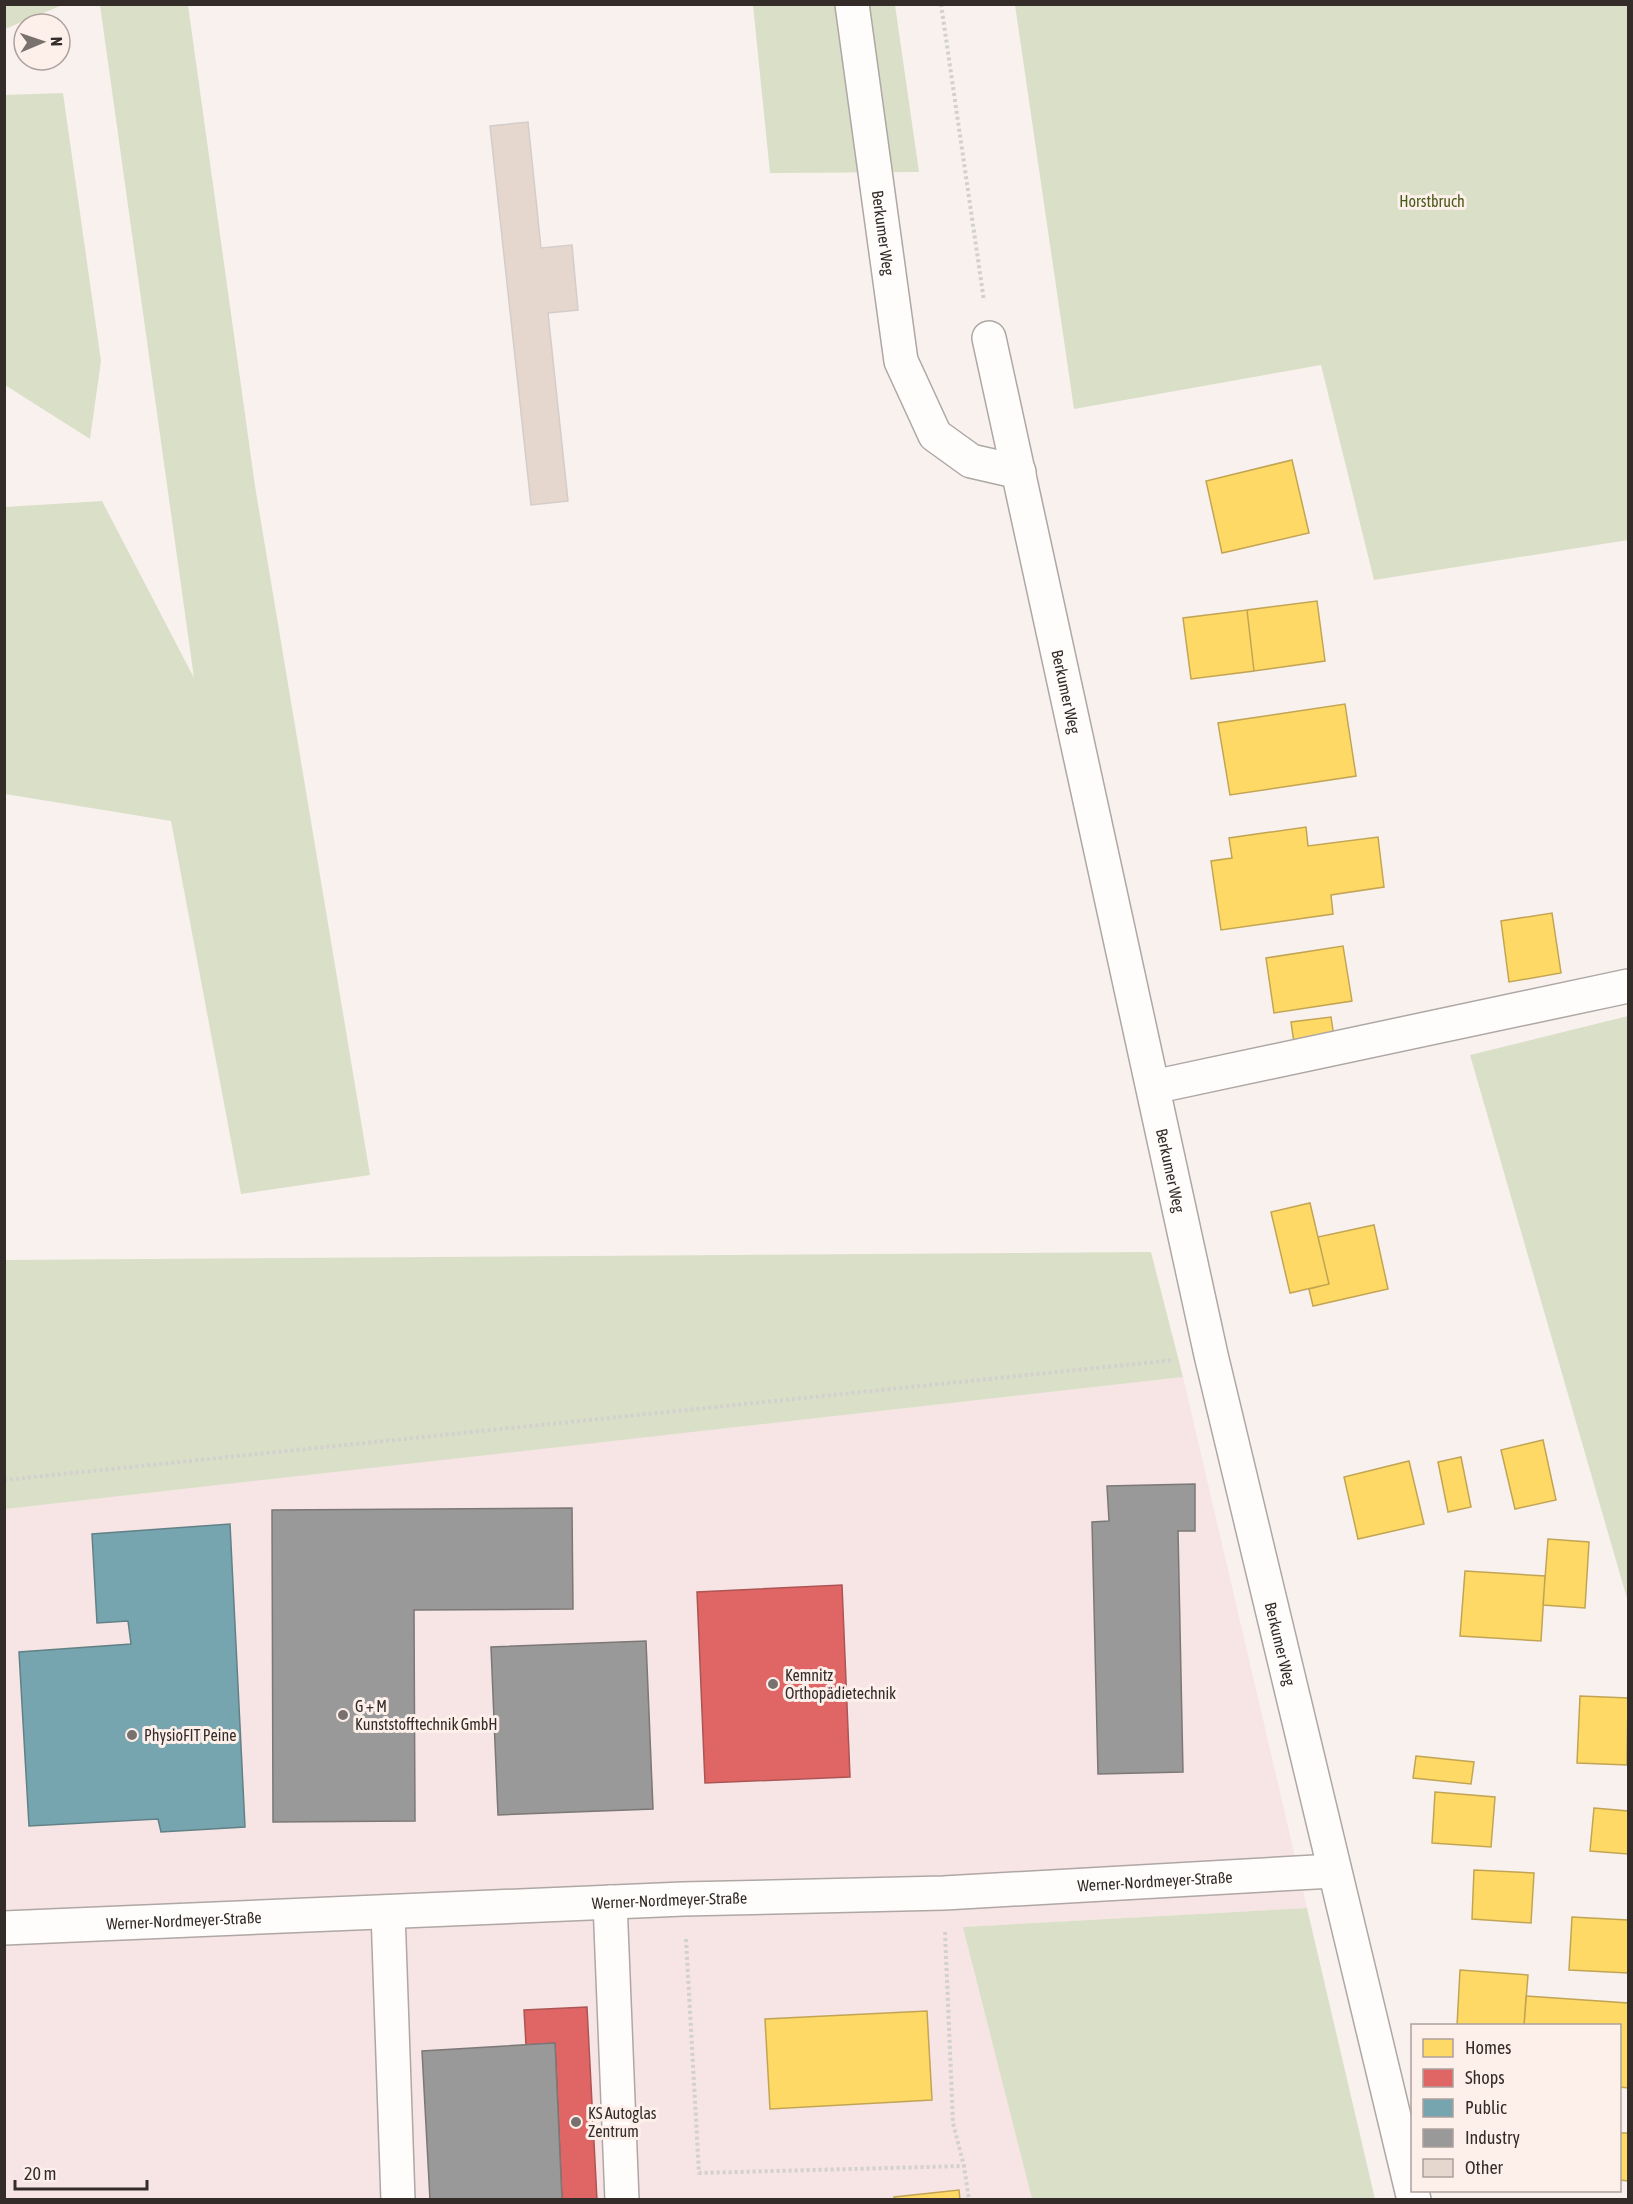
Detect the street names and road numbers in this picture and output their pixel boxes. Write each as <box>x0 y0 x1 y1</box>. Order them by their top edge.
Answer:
street label: Berkumer Weg <box>869 189 898 277</box>
street label: Berkumer Weg <box>1048 648 1084 736</box>
street label: Berkumer Weg <box>1153 1127 1189 1214</box>
street label: Berkumer Weg <box>1262 1600 1299 1688</box>
street label: Werner-Nordmeyer-Straße <box>1077 1868 1233 1894</box>
street label: Werner-Nordmeyer-Straße <box>591 1889 747 1912</box>
street label: Werner-Nordmeyer-Straße <box>106 1908 262 1933</box>

